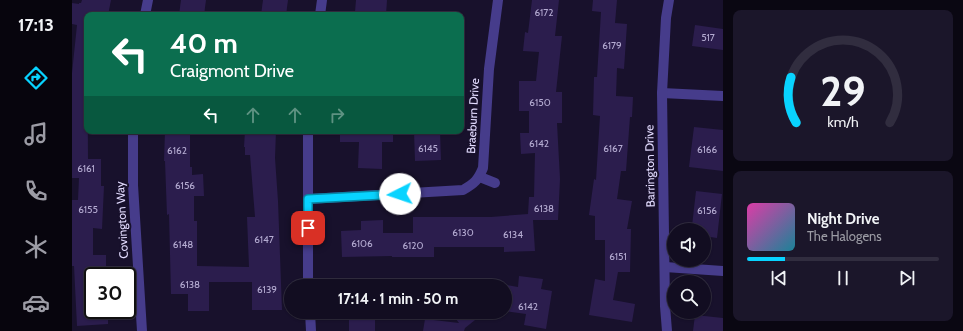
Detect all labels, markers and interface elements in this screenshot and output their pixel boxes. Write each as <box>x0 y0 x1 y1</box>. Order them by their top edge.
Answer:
house number: 6172 <box>534 6 554 19</box>
text: 17:13 <box>18 14 54 36</box>
text: 40 m <box>170 26 238 60</box>
icon: left <box>104 28 156 80</box>
house number: 517 <box>701 31 715 44</box>
house number: 6179 <box>602 39 622 52</box>
text: Craigmont Drive <box>170 60 294 82</box>
icon: directions <box>22 64 50 92</box>
text: 29 <box>820 66 866 116</box>
street label: Braeburn Drive <box>463 78 482 154</box>
house number: 6150 <box>529 96 551 109</box>
icon: left <box>200 104 222 126</box>
icon: ahead <box>242 104 264 126</box>
icon: ahead <box>284 104 306 126</box>
icon: right <box>326 104 348 126</box>
text: km/h <box>827 113 859 131</box>
icon: music <box>22 120 50 148</box>
street label: Barrington Drive <box>641 125 658 207</box>
house number: 6142 <box>529 137 549 150</box>
house number: 6145 <box>418 142 438 155</box>
house number: 6167 <box>603 142 623 155</box>
house number: 6166 <box>697 143 717 156</box>
house number: 6162 <box>167 144 187 157</box>
house number: 6161 <box>77 162 95 175</box>
position arrow <box>379 173 421 215</box>
icon: phone <box>22 177 50 205</box>
house number: 6156 <box>175 179 195 192</box>
street label: Covington Way <box>112 181 131 259</box>
house number: 6138 <box>534 202 554 215</box>
house number: 6155 <box>78 203 98 216</box>
house number: 6156 <box>697 204 717 217</box>
text: Night Drive <box>807 210 880 228</box>
pin <box>291 211 325 245</box>
icon: arrive <box>297 217 319 239</box>
map controls <box>667 223 711 319</box>
button: sound <box>667 223 711 267</box>
house number: 6130 <box>452 226 474 239</box>
house number: 6134 <box>503 228 523 241</box>
text: The Halogens <box>807 228 882 244</box>
icon: climate <box>22 233 50 261</box>
house number: 6147 <box>254 233 274 246</box>
house number: 6106 <box>351 237 373 250</box>
house number: 6148 <box>173 238 193 251</box>
house number: 6120 <box>402 239 424 252</box>
house number: 6151 <box>609 250 627 263</box>
speed limit sign: 30 <box>84 267 136 319</box>
icon: previous <box>768 267 790 289</box>
icon: pause <box>832 267 854 289</box>
icon: next <box>896 267 918 289</box>
button: search <box>667 275 711 319</box>
house number: 6138 <box>180 278 200 291</box>
house number: 6139 <box>257 283 277 296</box>
icon: car <box>22 289 50 317</box>
text: 17:14 · 1 min · 50 m <box>338 290 458 308</box>
house number: 6142 <box>518 300 538 313</box>

